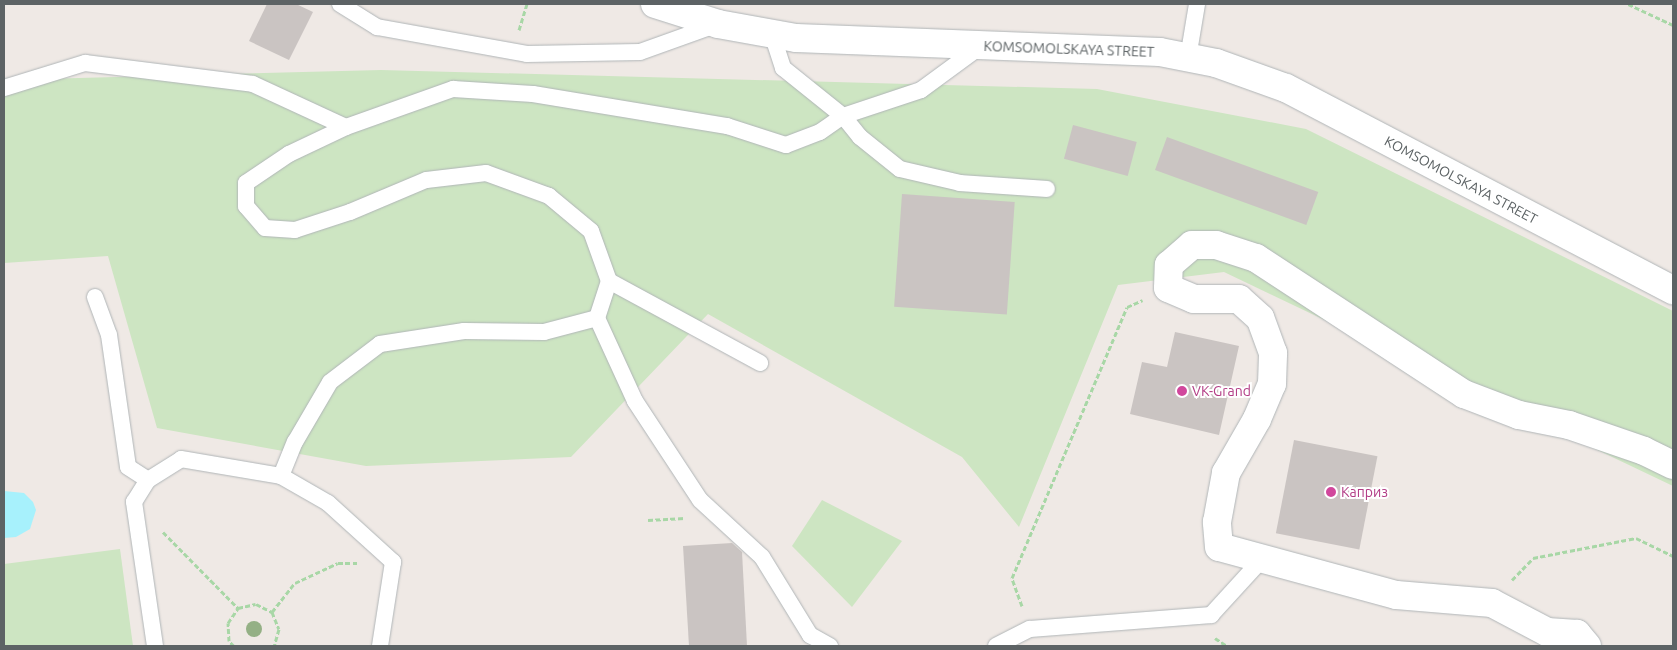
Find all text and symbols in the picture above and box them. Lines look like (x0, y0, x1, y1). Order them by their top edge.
street label: KOMSOMOLSKAYA STREET (983, 38, 1155, 60)
street label: KOMSOMOLSKAYA STREET (1382, 132, 1540, 228)
place label: VK-Grand (1192, 383, 1251, 399)
marker: VK-Grand (1176, 385, 1188, 397)
place label: Каприз (1341, 484, 1388, 500)
marker: Каприз (1325, 486, 1337, 498)

